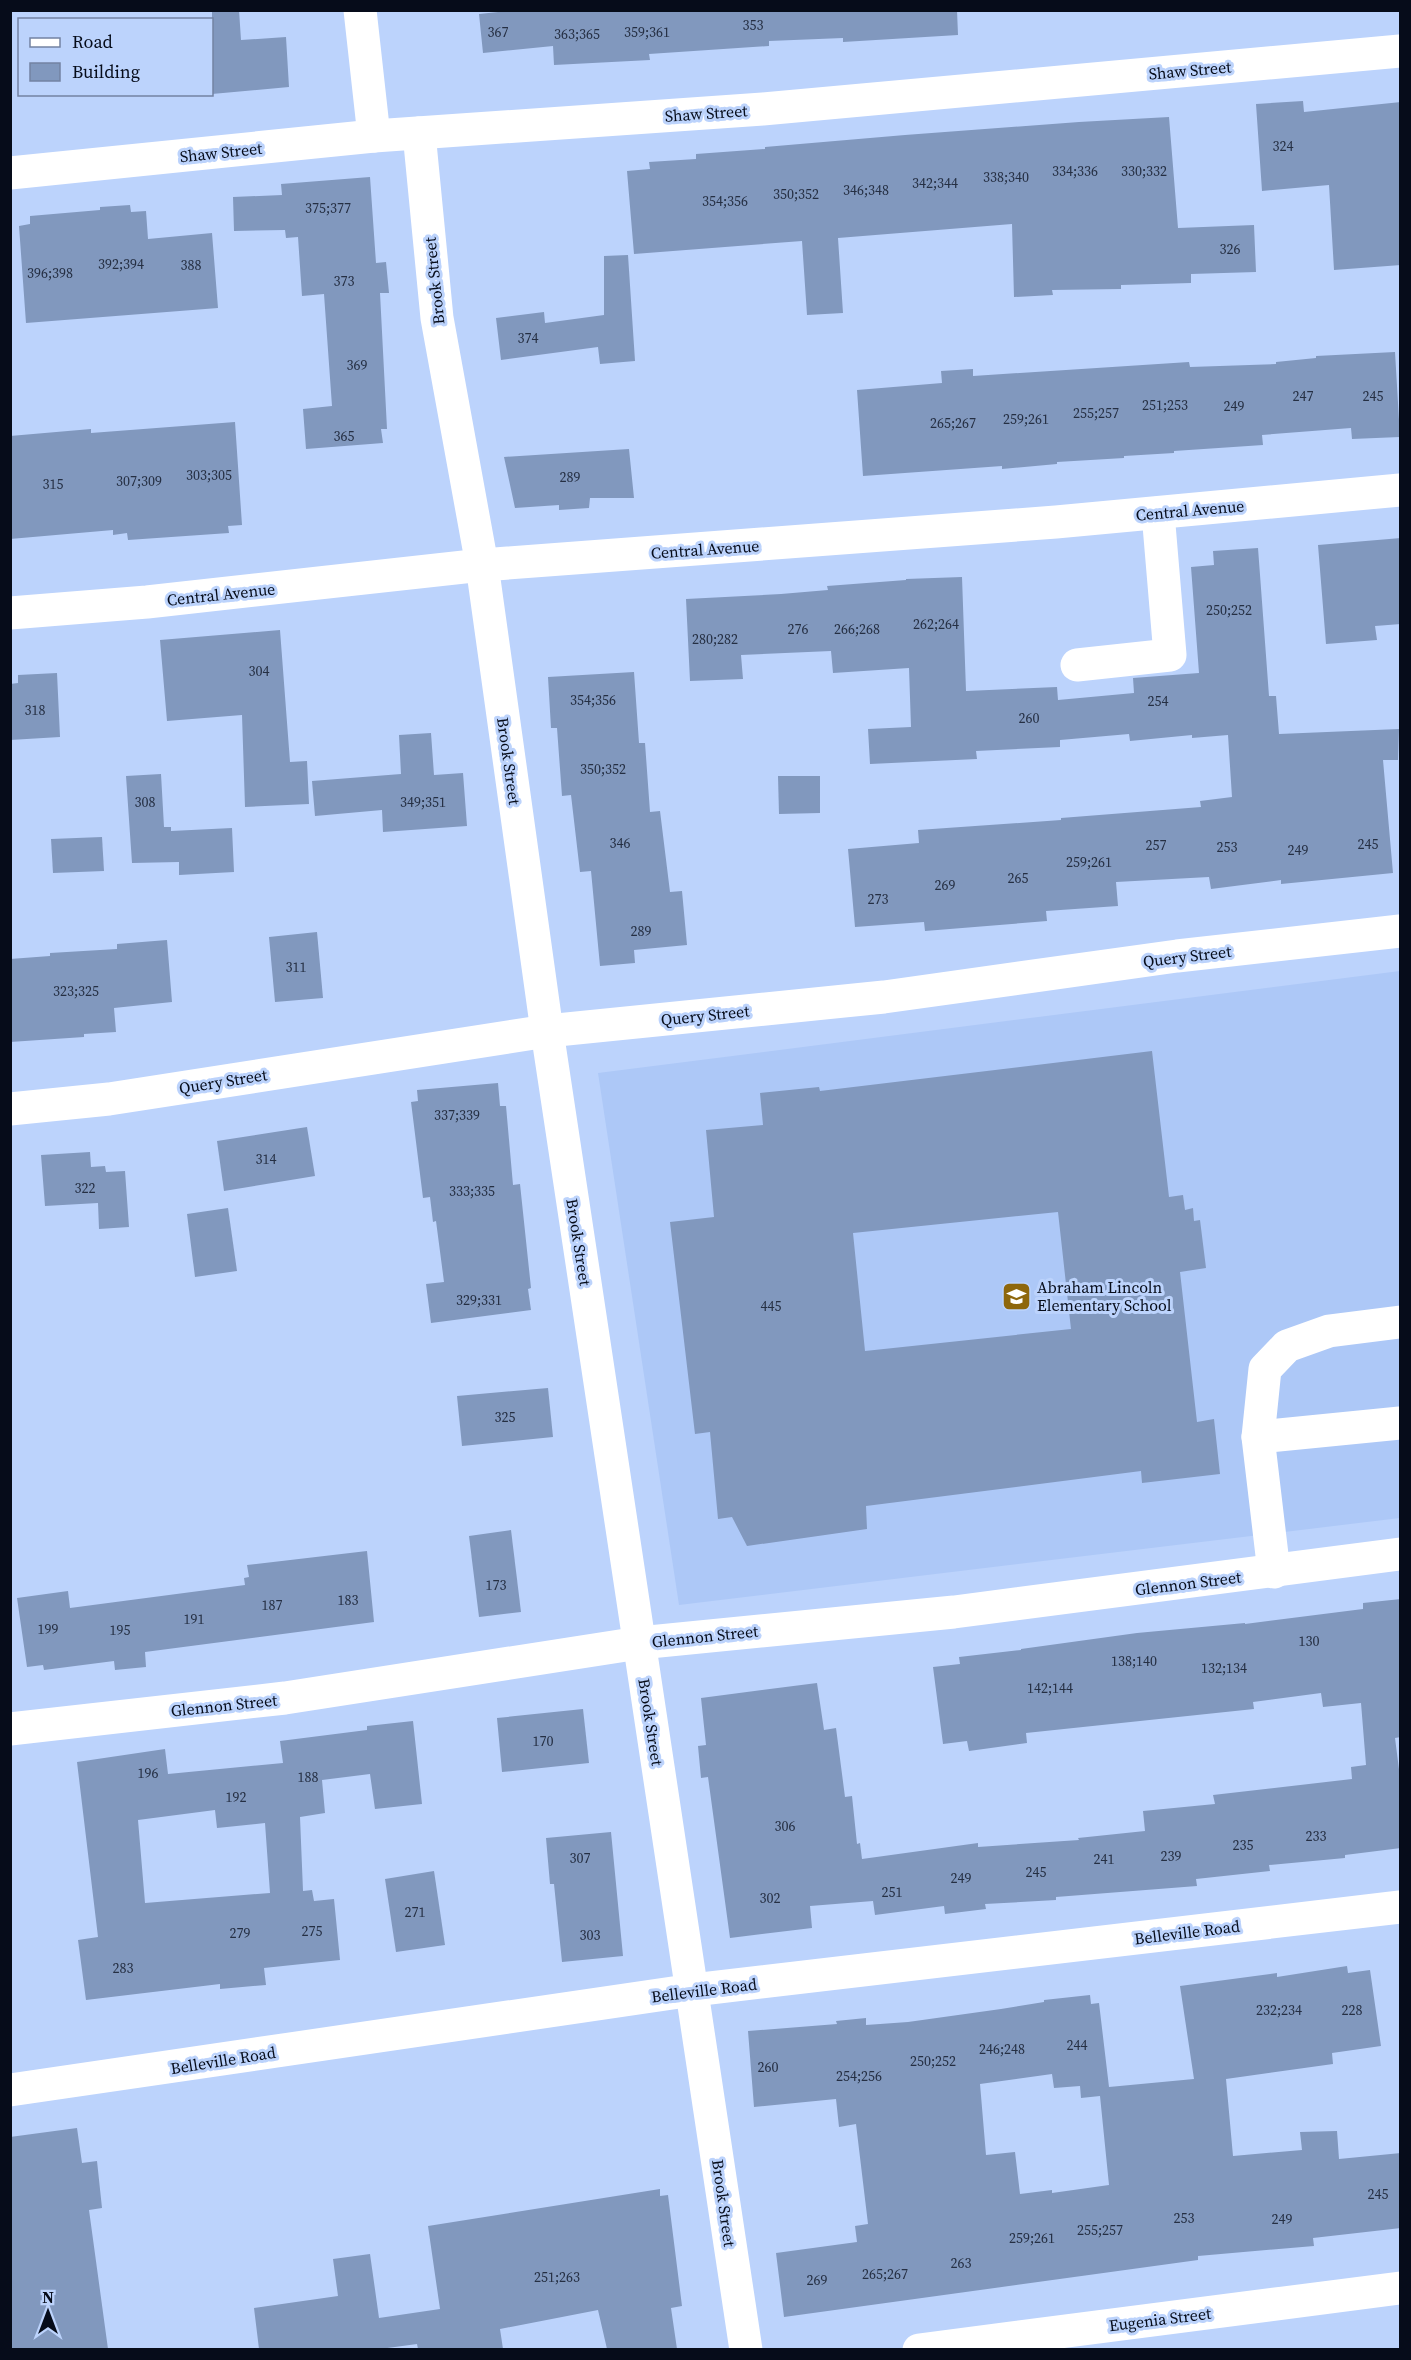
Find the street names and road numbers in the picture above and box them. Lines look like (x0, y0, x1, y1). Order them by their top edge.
street label: Shaw Street (1148, 55, 1233, 85)
street label: Shaw Street (664, 99, 749, 127)
street label: Shaw Street (179, 137, 264, 167)
street label: Brook Street (418, 235, 450, 326)
street label: Central Avenue (1135, 494, 1245, 526)
street label: Central Avenue (650, 534, 760, 564)
street label: Central Avenue (166, 577, 276, 611)
street label: Brook Street (492, 716, 526, 807)
street label: Query Street (1142, 940, 1233, 972)
street label: Query Street (660, 999, 751, 1031)
street label: Query Street (177, 1063, 269, 1099)
street label: Brook Street (561, 1197, 597, 1288)
street label: Glennon Street (1134, 1565, 1243, 1600)
street label: Glennon Street (651, 1619, 760, 1653)
street label: Brook Street (633, 1677, 669, 1768)
street label: Glennon Street (170, 1688, 279, 1722)
street label: Belleville Road (1133, 1915, 1241, 1949)
street label: Belleville Road (650, 1973, 758, 2007)
street label: Belleville Road (169, 2041, 277, 2079)
street label: Brook Street (707, 2158, 741, 2249)
street label: Eugenia Street (1108, 2302, 1213, 2336)

